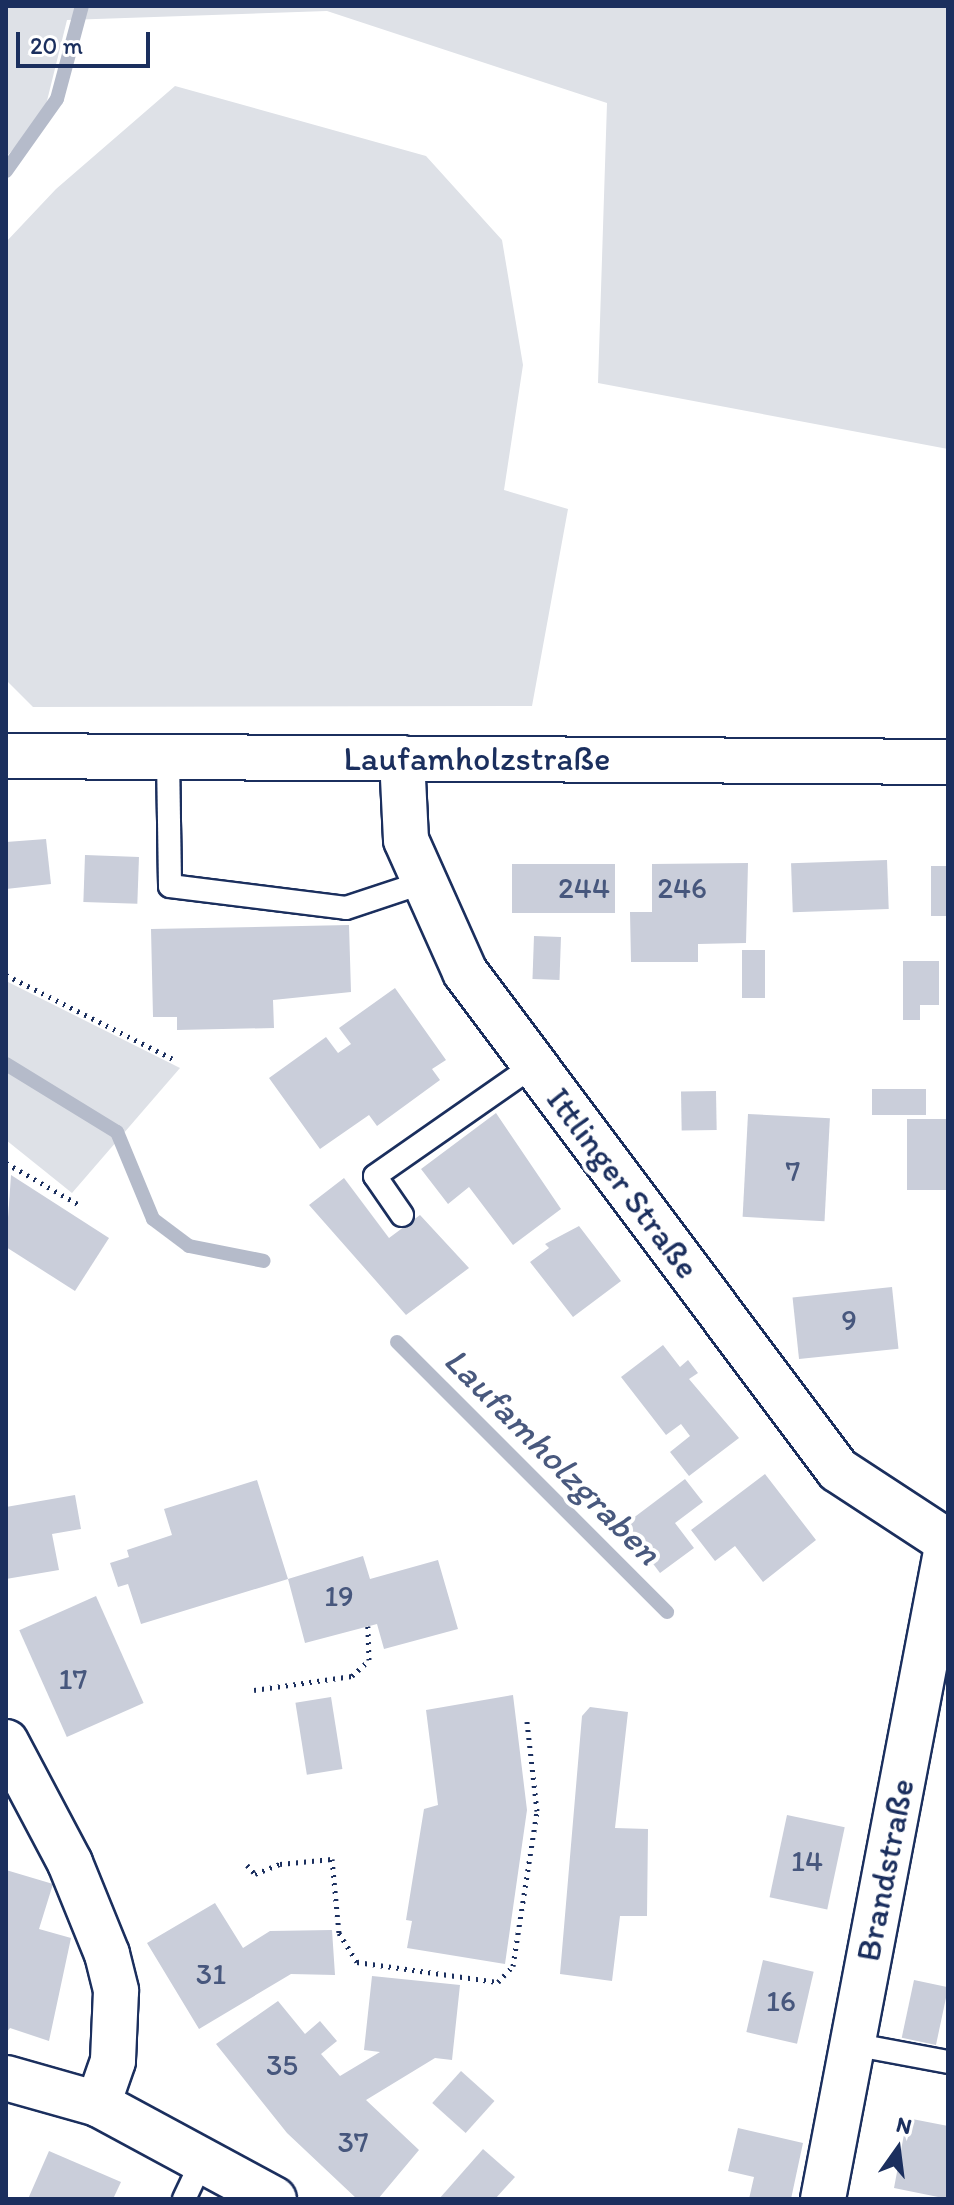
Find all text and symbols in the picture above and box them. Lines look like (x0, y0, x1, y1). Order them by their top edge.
scale bar (20, 16, 154, 66)
text: 20 m (30, 31, 83, 60)
street label: Laufamholzstraße (344, 739, 610, 779)
house number: 244 (558, 870, 610, 906)
house number: 246 (657, 870, 707, 906)
street label: Ittlinger Straße (538, 1080, 708, 1286)
house number: 7 (786, 1153, 800, 1189)
house number: 9 (841, 1302, 857, 1338)
water label: Laufamholzgraben (436, 1339, 670, 1573)
house number: 19 (324, 1578, 354, 1614)
house number: 17 (59, 1661, 87, 1697)
street label: Brandstraße (847, 1775, 923, 1965)
house number: 14 (791, 1843, 823, 1879)
house number: 31 (196, 1956, 226, 1992)
house number: 16 (766, 1983, 796, 2019)
house number: 35 (266, 2047, 298, 2083)
north arrow (858, 2109, 938, 2189)
text: N (893, 2110, 914, 2140)
house number: 37 (337, 2124, 369, 2160)

